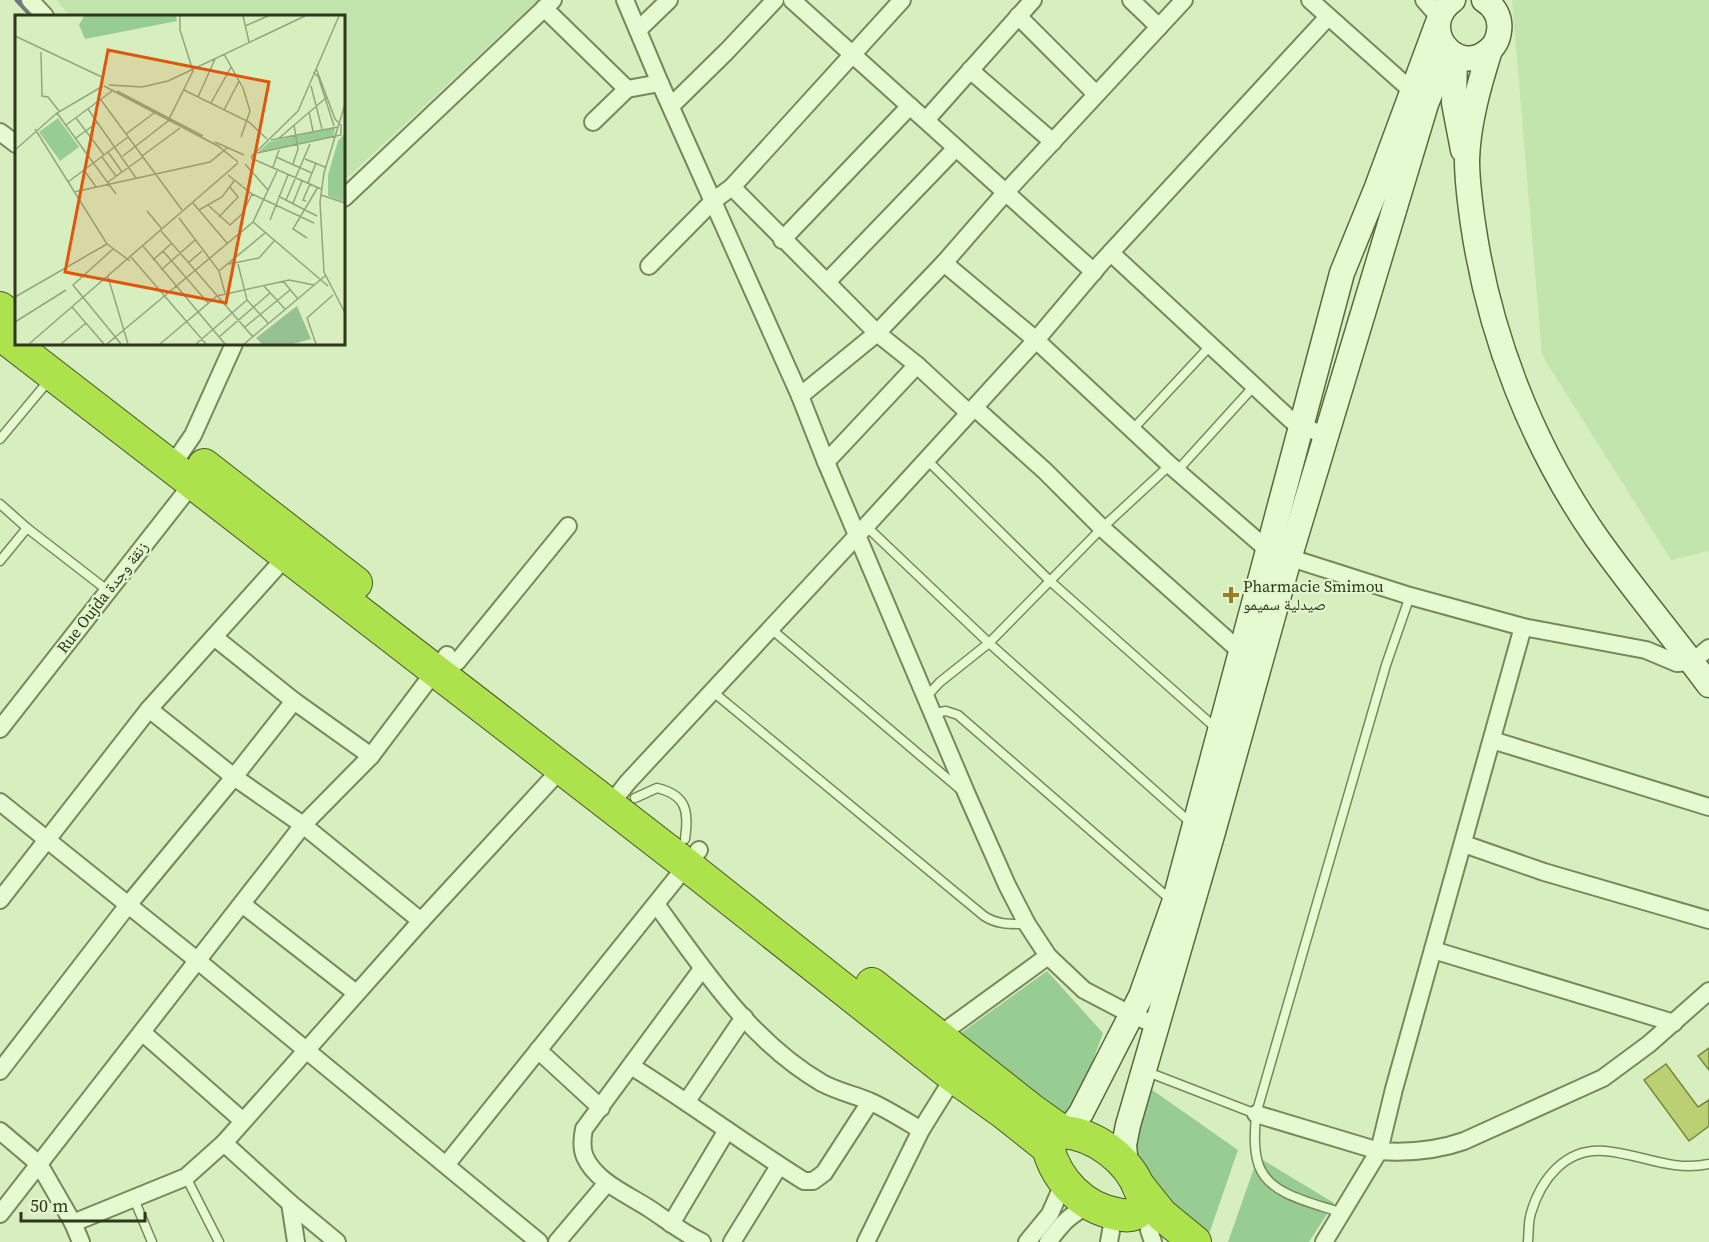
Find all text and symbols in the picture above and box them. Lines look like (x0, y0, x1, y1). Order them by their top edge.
inset map (15, 15, 345, 345)
street label: Rue Oujda زنقة وجدة (51, 536, 153, 658)
place label: Pharmacie Smimou صيدلية سميمو (1243, 575, 1384, 615)
marker: Pharmacie Smimou صيدلية سميمو (1224, 588, 1238, 602)
scale bar (21, 1185, 146, 1223)
text: 50 m (30, 1193, 68, 1218)

